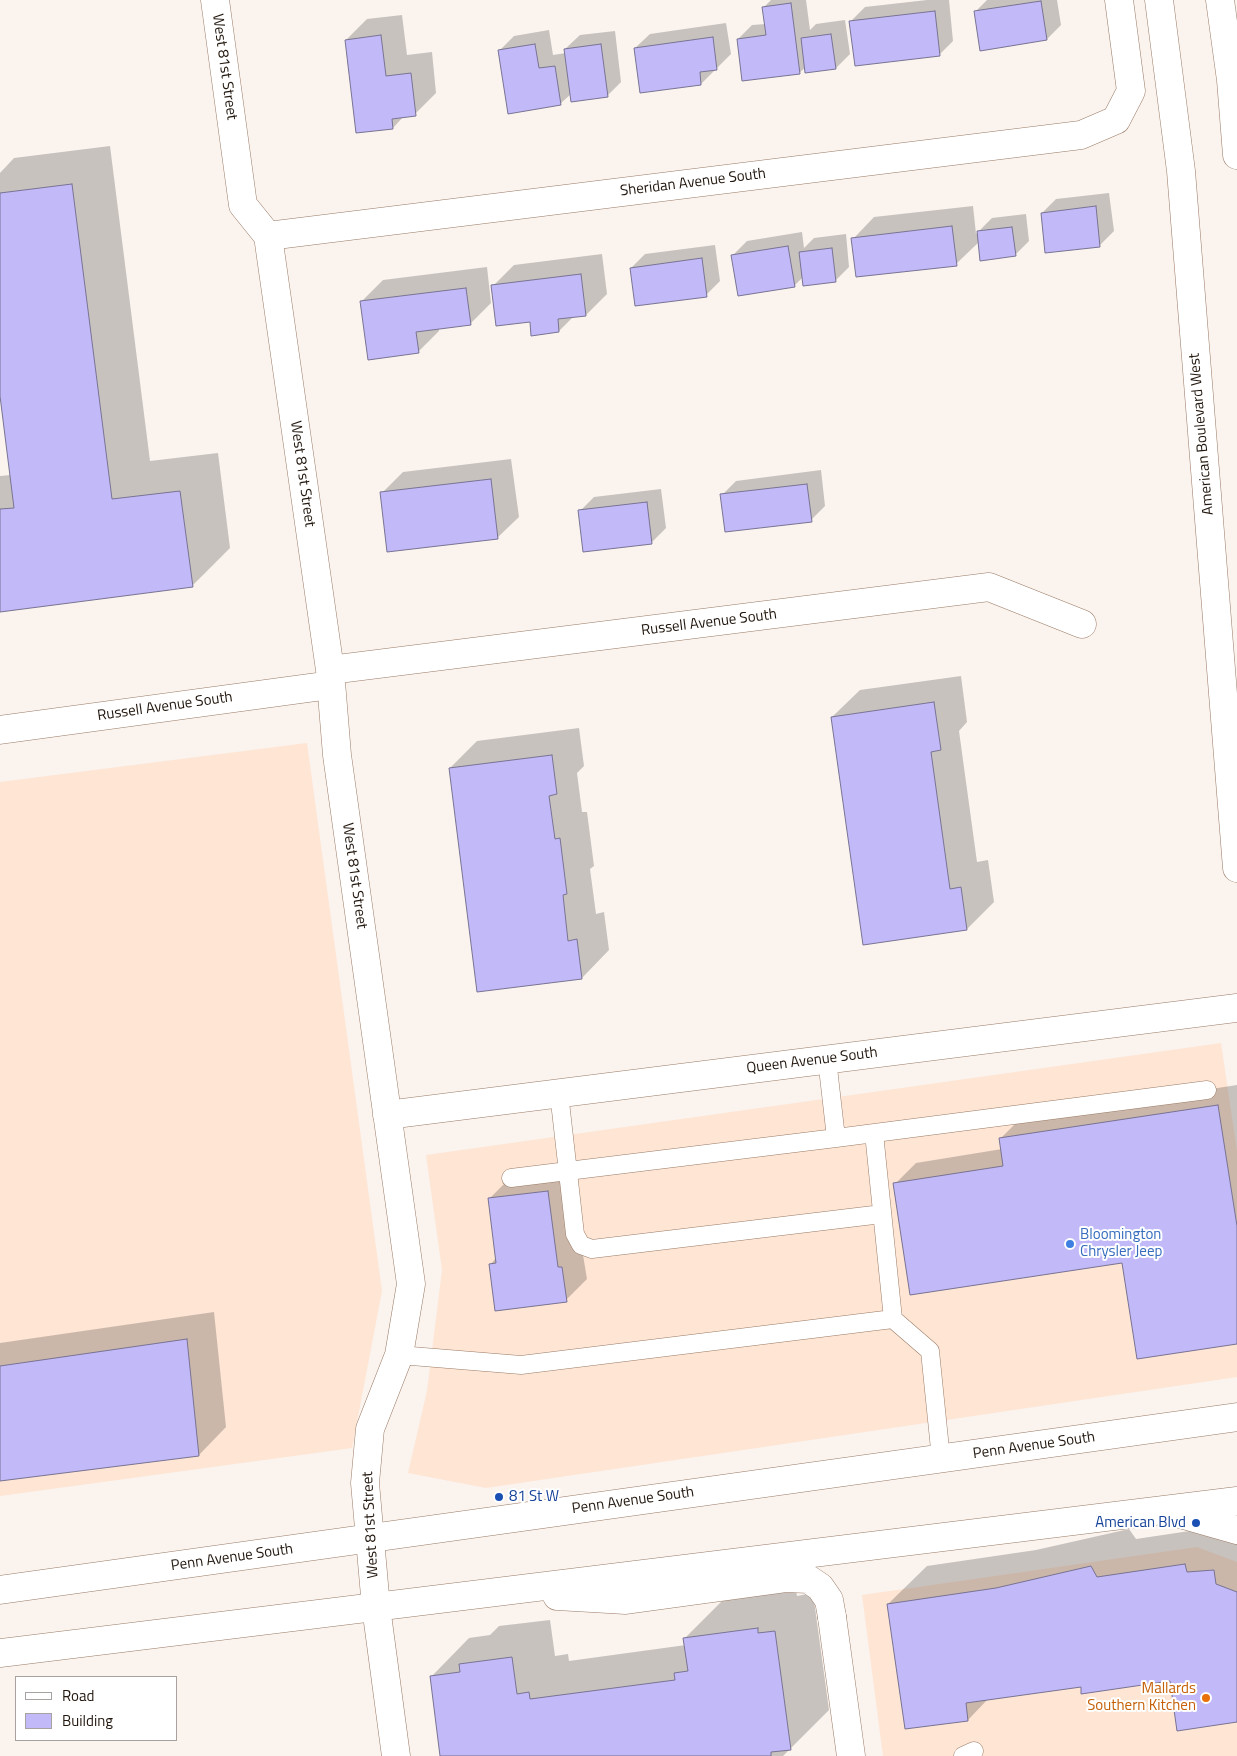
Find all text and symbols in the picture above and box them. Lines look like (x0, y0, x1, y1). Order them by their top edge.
street label: West 81st Street (208, 13, 240, 121)
street label: Sheridan Avenue South (619, 165, 767, 201)
street label: American Boulevard West (1186, 352, 1218, 516)
street label: West 81st Street (286, 420, 318, 528)
street label: Russell Avenue South (640, 606, 778, 640)
street label: Russell Avenue South (96, 689, 234, 725)
street label: West 81st Street (338, 822, 370, 930)
street label: Queen Avenue South (745, 1044, 879, 1078)
place label: Bloomington Chrysler Jeep (1080, 1226, 1162, 1261)
marker: Bloomington Chrysler Jeep (1064, 1238, 1076, 1250)
street label: Penn Avenue South (972, 1429, 1096, 1463)
street label: West 81st Street (359, 1471, 383, 1579)
street label: Penn Avenue South (571, 1484, 695, 1518)
place label: 81 St W (509, 1488, 559, 1506)
marker: 81 St W (493, 1491, 505, 1503)
place label: American Blvd (1095, 1514, 1186, 1532)
marker: American Blvd (1190, 1517, 1202, 1529)
street label: Penn Avenue South (170, 1541, 294, 1575)
legend (15, 1676, 178, 1741)
place label: Mallards Southern Kitchen (1087, 1680, 1196, 1715)
text: Road (62, 1684, 94, 1707)
marker: Mallards Southern Kitchen (1200, 1692, 1212, 1704)
text: Building (62, 1709, 113, 1732)

